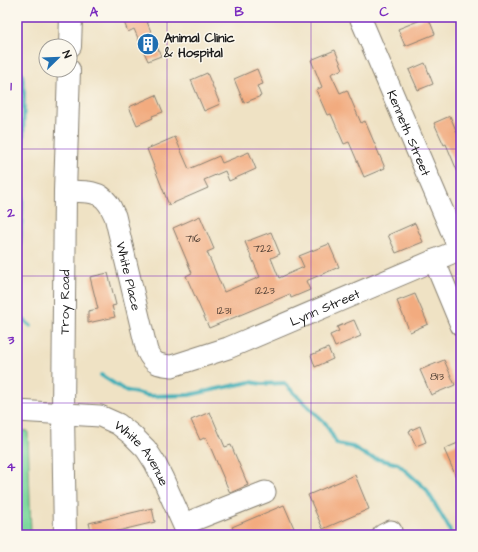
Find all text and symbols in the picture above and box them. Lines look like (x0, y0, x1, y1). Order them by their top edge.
text: A (90, 3, 99, 21)
text: B (234, 3, 244, 21)
text: C (379, 3, 389, 21)
place label: Animal Clinic & Hospital (163, 29, 235, 63)
building icon: Animal Clinic & Hospital (135, 31, 161, 57)
north arrow (38, 38, 78, 78)
text: N (58, 48, 75, 60)
text: 1 (10, 77, 12, 95)
street label: Kenneth Street (382, 87, 435, 180)
text: 2 (6, 204, 15, 222)
house number: 716 (185, 231, 201, 246)
street label: White Place (111, 240, 145, 313)
house number: 722 (253, 241, 273, 256)
street label: Troy Road (56, 269, 75, 335)
house number: 1223 (255, 283, 275, 298)
street label: Lynn Street (287, 285, 363, 331)
house number: 1231 (217, 303, 232, 318)
text: 3 (7, 331, 15, 349)
house number: 813 (430, 369, 444, 384)
street label: White Avenue (110, 416, 173, 489)
text: 4 (7, 458, 16, 476)

